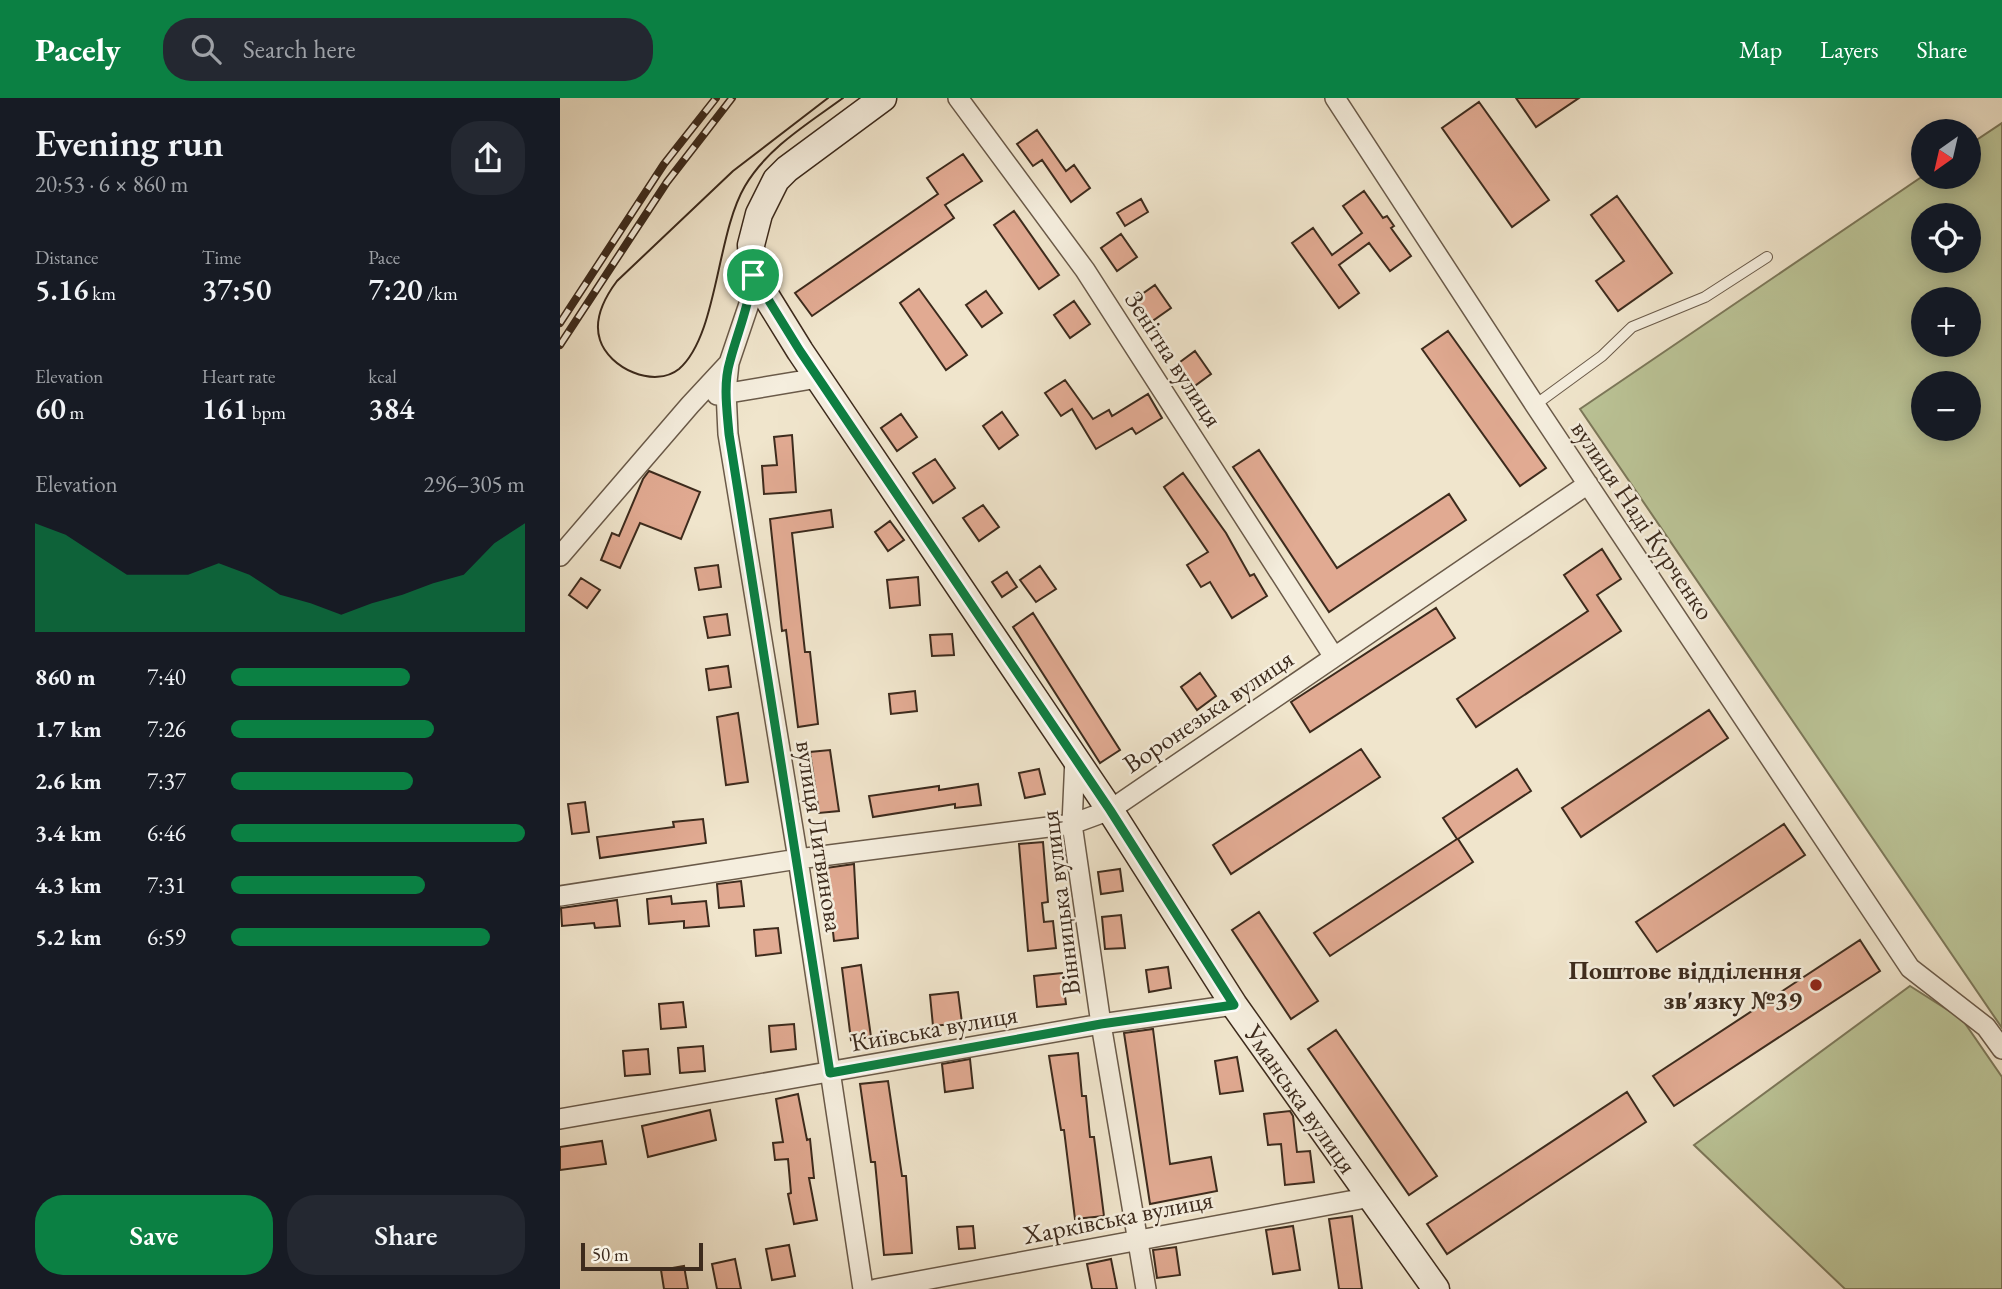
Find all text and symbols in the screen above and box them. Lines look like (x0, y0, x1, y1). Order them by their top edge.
search box (163, 18, 653, 81)
text: Pacely (35, 28, 121, 71)
icon: search (187, 30, 225, 68)
text: Search here (243, 32, 356, 66)
text: Map (1739, 34, 1782, 65)
text: Layers (1820, 34, 1879, 65)
text: Share (1917, 34, 1967, 65)
text: Evening run (35, 118, 224, 167)
north arrow (1911, 119, 1981, 189)
map controls (1911, 119, 1981, 441)
button: share (451, 121, 525, 195)
text: 20:53 · 6 × 860 m (35, 169, 188, 199)
button: locate (1911, 203, 1981, 273)
text: Distance (35, 245, 98, 270)
text: Time (202, 245, 241, 270)
text: Pace (368, 245, 400, 270)
pin (723, 245, 783, 305)
icon: arrive (734, 256, 772, 294)
text: 5.16 (35, 270, 88, 309)
text: 37:50 (202, 270, 271, 309)
text: 7:20 (368, 270, 423, 309)
text: km (88, 281, 116, 306)
text: /km (423, 281, 458, 306)
street label: Зенітна вулиця (1117, 284, 1231, 434)
button: + (1911, 287, 1981, 357)
text: Elevation (35, 364, 103, 389)
text: Heart rate (202, 364, 275, 389)
text: kcal (368, 364, 397, 389)
button: − (1911, 371, 1981, 441)
text: 60 (35, 389, 66, 428)
text: 161 (202, 389, 248, 428)
text: 384 (368, 389, 415, 428)
text: m (66, 400, 84, 425)
text: bpm (248, 400, 286, 425)
street label: вулиця Наді Курченко (1564, 414, 1722, 626)
text: Elevation (35, 469, 118, 499)
text: 296–305 m (424, 469, 525, 499)
street label: Воронезька вулиця (1116, 641, 1300, 781)
text: 860 m (35, 662, 96, 692)
text: 7:40 (147, 662, 186, 692)
text: 1.7 km (35, 714, 102, 744)
text: 7:26 (147, 714, 186, 744)
street label: вулиця Литвинова (788, 738, 852, 935)
text: 2.6 km (35, 766, 102, 796)
text: 7:37 (147, 766, 186, 796)
street label: Вінницька вулиця (1032, 809, 1088, 997)
text: 3.4 km (35, 818, 102, 848)
text: 6:46 (147, 818, 186, 848)
text: 4.3 km (35, 870, 102, 900)
text: 7:31 (147, 870, 186, 900)
text: 5.2 km (35, 922, 102, 952)
text: 6:59 (147, 922, 186, 952)
place label: Поштове відділення зв'язку №39 (1568, 953, 1802, 1017)
marker: Поштове відділення зв'язку №39 (1808, 977, 1824, 993)
street label: Київська вулиця (848, 997, 1020, 1059)
street label: Уманська вулиця (1236, 1017, 1365, 1180)
street label: Харківська вулиця (1019, 1182, 1216, 1252)
button: Save (35, 1195, 273, 1275)
button: Share (287, 1195, 525, 1275)
scale bar (581, 1240, 704, 1272)
text: 50 m (592, 1242, 629, 1267)

